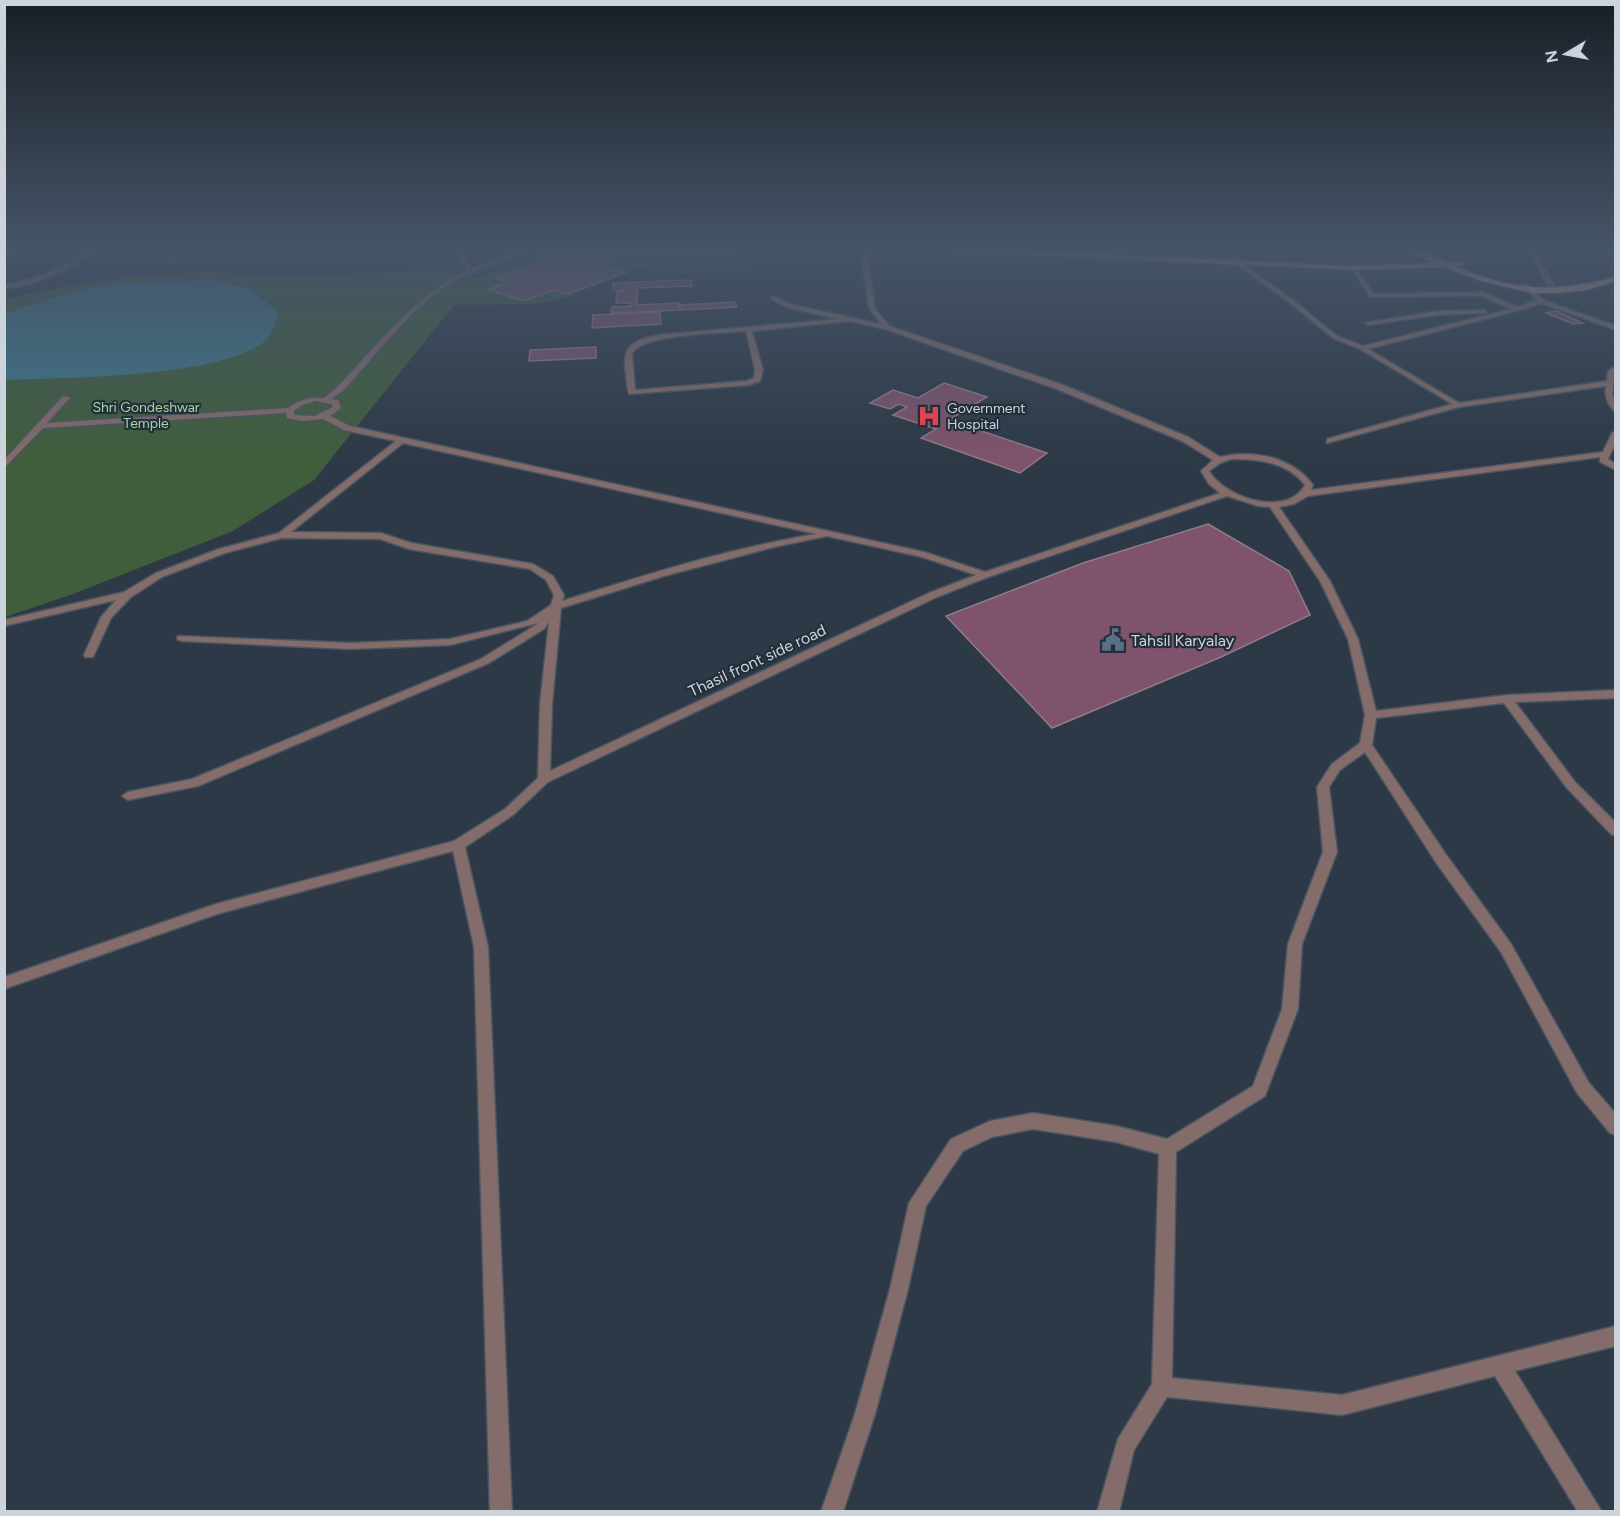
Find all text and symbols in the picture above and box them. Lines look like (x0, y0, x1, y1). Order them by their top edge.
north arrow (1536, 24, 1596, 84)
text: N (1541, 49, 1562, 64)
park label: Shri Gondeshwar Temple (92, 399, 200, 432)
place label: Government Hospital (947, 400, 1026, 433)
hospital icon: Government Hospital (916, 403, 942, 429)
street label: Thasil front side road (685, 620, 829, 701)
public building icon: Tahsil Karyalay (1100, 627, 1126, 653)
place label: Tahsil Karyalay (1131, 631, 1235, 650)

